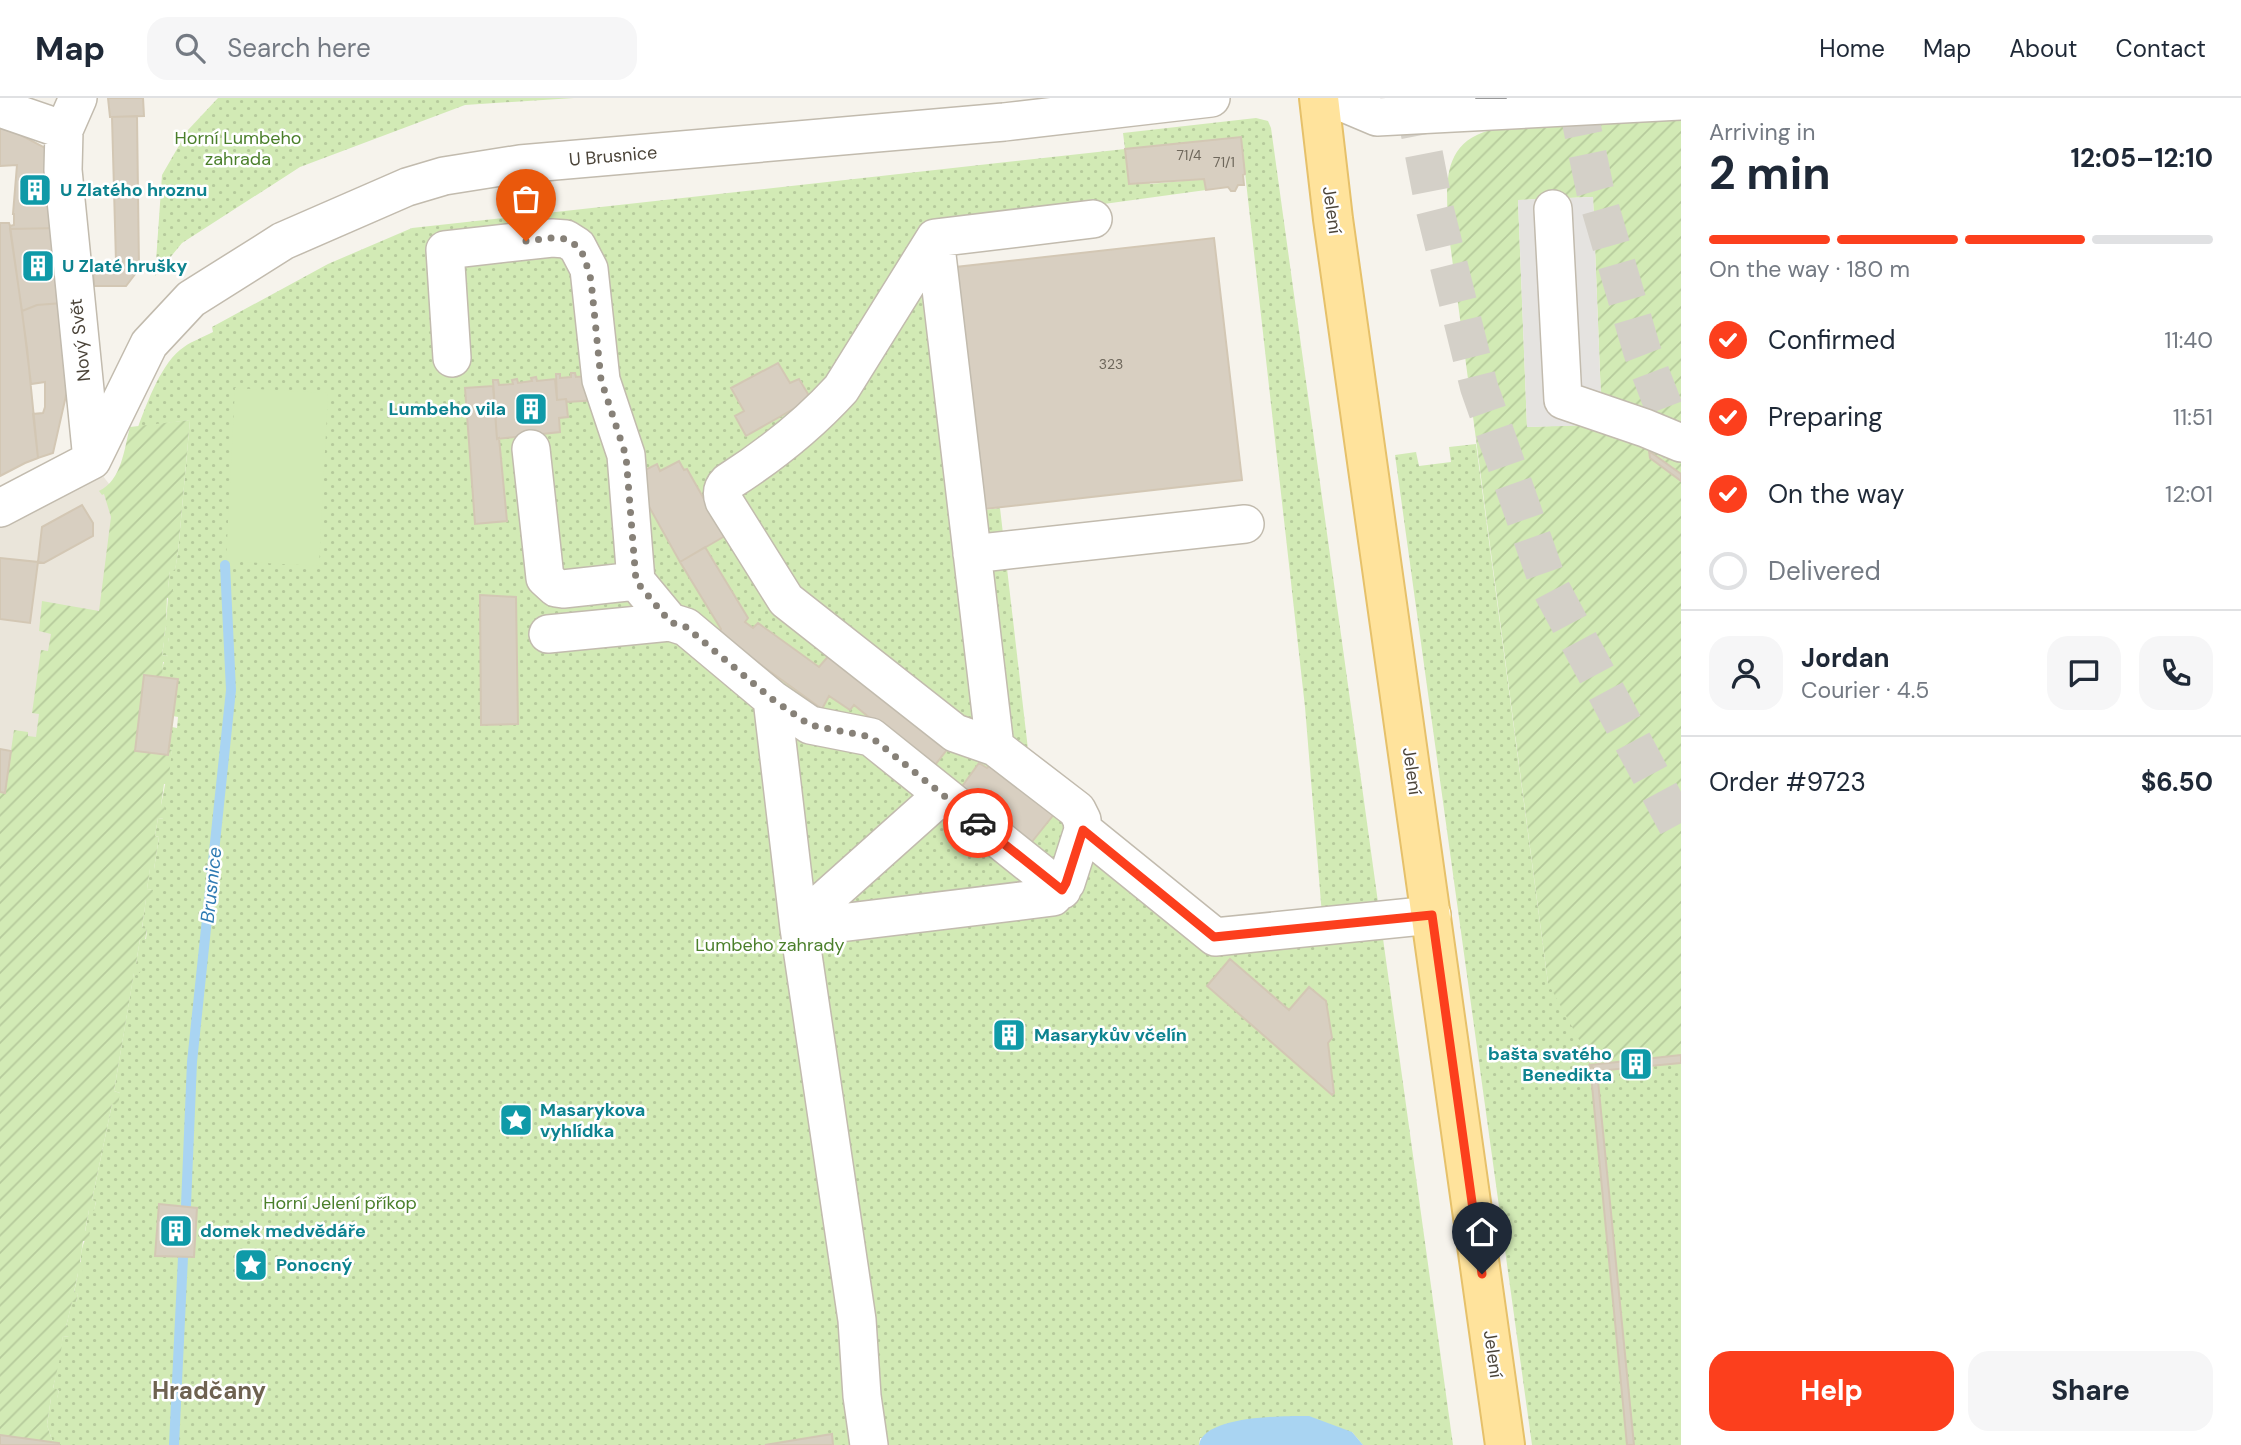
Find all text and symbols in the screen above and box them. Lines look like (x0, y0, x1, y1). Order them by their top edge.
search box (147, 17, 637, 80)
text: Map (35, 27, 105, 70)
icon: search (171, 29, 209, 67)
text: Search here (227, 31, 371, 65)
text: Home (1819, 33, 1885, 64)
text: Map (1923, 33, 1971, 64)
text: About (2009, 33, 2078, 64)
text: Contact (2116, 33, 2206, 64)
text: Arriving in (1709, 117, 1815, 147)
park label: Horní Lumbeho zahrada (174, 126, 302, 171)
street label: U Brusnice (568, 140, 658, 172)
text: 12:05–12:10 (2071, 141, 2213, 175)
text: 2 min (1709, 143, 1831, 203)
house number: 71/4 (1177, 146, 1202, 164)
house number: 71/1 (1213, 153, 1235, 171)
pin (496, 169, 556, 241)
building icon: U Zlatého hroznu (16, 171, 54, 209)
place label: U Zlatého hroznu (60, 178, 207, 202)
icon: bag (507, 180, 545, 218)
street label: Jelení (1317, 185, 1347, 235)
building icon: U Zlaté hrušky (19, 247, 57, 285)
place label: U Zlaté hrušky (62, 254, 187, 278)
text: On the way · 180 m (1709, 254, 1910, 284)
street label: Nový Svět (64, 297, 96, 383)
icon: check (1709, 321, 1747, 359)
text: Confirmed (1768, 323, 1895, 357)
text: 11:40 (2164, 325, 2213, 355)
house number: 323 (1099, 355, 1123, 373)
building icon: Lumbeho vila (512, 390, 550, 428)
place label: Lumbeho vila (389, 397, 506, 421)
icon: check (1709, 398, 1747, 436)
text: Preparing (1768, 400, 1883, 434)
text: 11:51 (2173, 402, 2213, 432)
icon: check (1709, 475, 1747, 513)
text: On the way (1768, 477, 1904, 511)
text: 12:01 (2165, 479, 2213, 509)
text: Delivered (1768, 554, 1881, 588)
button: person (1709, 636, 1783, 710)
button: chat (2047, 636, 2121, 710)
button: phone (2139, 636, 2213, 710)
text: Jordan (1801, 641, 1890, 675)
text: Courier · 4.5 (1801, 675, 1929, 705)
street label: Jelení (1397, 746, 1427, 796)
text: Order #9723 (1709, 765, 1866, 799)
text: $6.50 (2141, 765, 2213, 799)
courier (943, 788, 1013, 858)
icon: car (959, 804, 997, 842)
water label: Brusnice (195, 846, 227, 924)
park label: Lumbeho zahrady (695, 933, 845, 957)
building icon: Masarykův včelín (990, 1016, 1028, 1054)
place label: Masarykův včelín (1034, 1023, 1187, 1047)
place label: bašta svatého Benedikta (1488, 1042, 1612, 1087)
building icon: bašta svatého Benedikta (1617, 1045, 1655, 1083)
place label: Masarykova vyhlídka (540, 1098, 645, 1143)
place icon: Masarykova vyhlídka (497, 1101, 535, 1139)
park label: Horní Jelení příkop (263, 1191, 417, 1215)
pin (1452, 1202, 1512, 1274)
building icon: domek medvědáře (157, 1212, 195, 1250)
icon: home (1463, 1213, 1501, 1251)
place label: domek medvědáře (200, 1219, 366, 1243)
place icon: Ponocný (232, 1246, 270, 1284)
place label: Ponocný (276, 1253, 352, 1277)
street label: Jelení (1478, 1329, 1508, 1379)
button: Help (1709, 1351, 1954, 1431)
button: Share (1968, 1351, 2213, 1431)
district label: Hradčany (152, 1375, 267, 1406)

